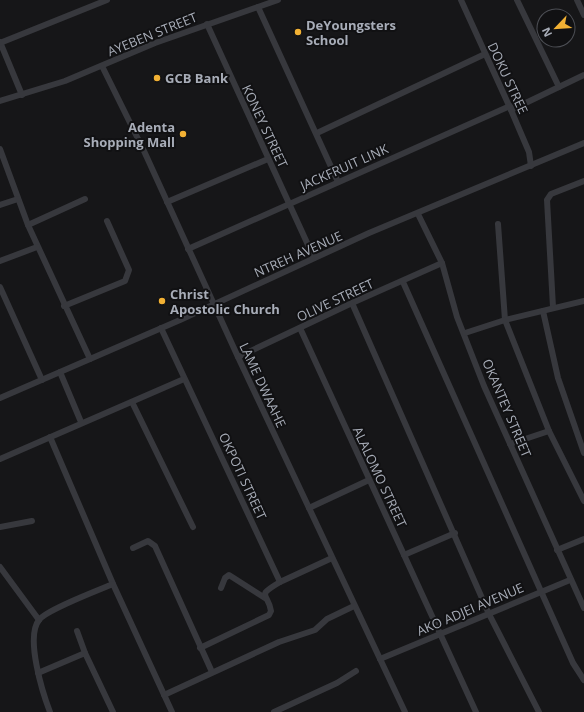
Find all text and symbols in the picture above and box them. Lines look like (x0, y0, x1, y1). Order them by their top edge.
street label: AYEBEN STREET (104, 7, 200, 60)
north arrow (536, 8, 576, 48)
place label: DeYoungsters School (306, 16, 396, 49)
text: N (538, 25, 555, 40)
marker: DeYoungsters School (293, 27, 303, 37)
street label: DOKU STREE (484, 39, 532, 117)
place label: GCB Bank (165, 69, 229, 87)
marker: GCB Bank (152, 73, 162, 83)
street label: KONEY STREET (238, 82, 292, 171)
place label: Adenta Shopping Mall (84, 118, 175, 151)
marker: Adenta Shopping Mall (178, 129, 188, 139)
street label: JACKFRUIT LINK (295, 140, 391, 195)
street label: NTREH AVENUE (251, 226, 345, 282)
street label: OLIVE STREET (294, 274, 377, 326)
place label: Christ Apostolic Church (170, 285, 280, 318)
marker: Christ Apostolic Church (157, 296, 167, 306)
street label: LAME DWAAHE (235, 340, 291, 430)
street label: OKANTEY STREET (478, 356, 536, 461)
street label: ALALOMO STREET (349, 424, 412, 531)
street label: OKPOTI STREET (215, 430, 271, 523)
street label: AKO ADJEI AVENUE (414, 578, 526, 640)

